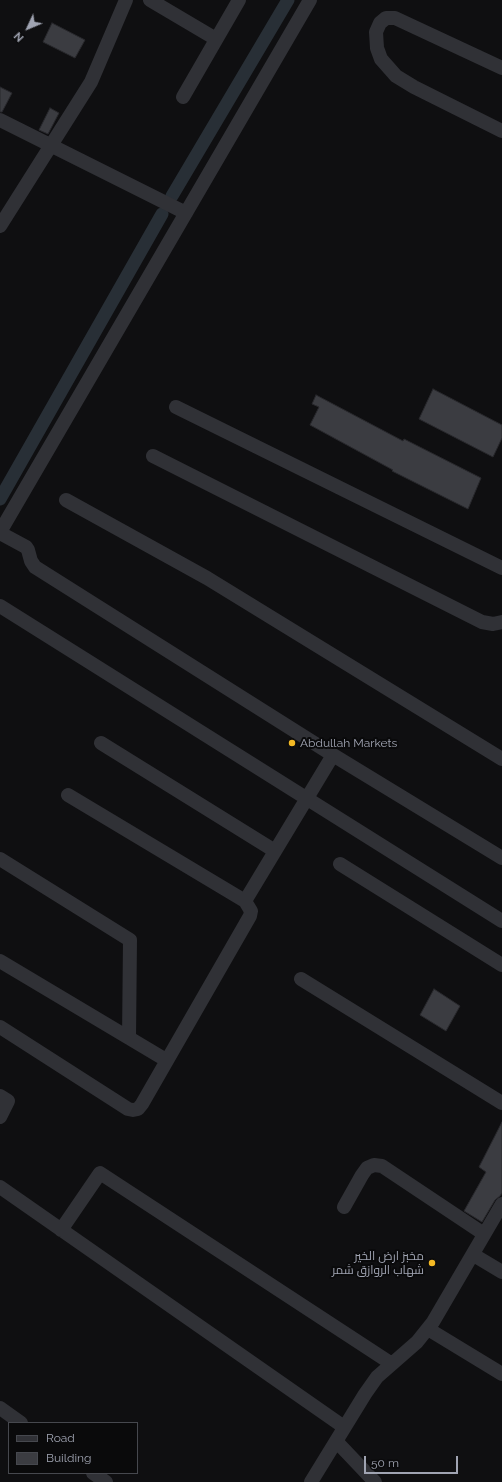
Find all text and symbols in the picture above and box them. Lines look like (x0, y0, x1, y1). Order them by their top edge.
north arrow (8, 8, 48, 48)
text: N (11, 29, 27, 44)
place label: Abdullah Markets (300, 736, 397, 750)
marker: Abdullah Markets (287, 738, 297, 748)
place label: مخبز ارض الخير شهاب الروازق شمر (332, 1249, 424, 1277)
marker: مخبز ارض الخير شهاب الروازق شمر (427, 1258, 437, 1268)
legend (8, 1422, 138, 1474)
text: Road (46, 1431, 75, 1445)
scale bar (366, 1448, 460, 1474)
text: Building (46, 1451, 92, 1465)
text: 50 m (371, 1456, 399, 1470)

